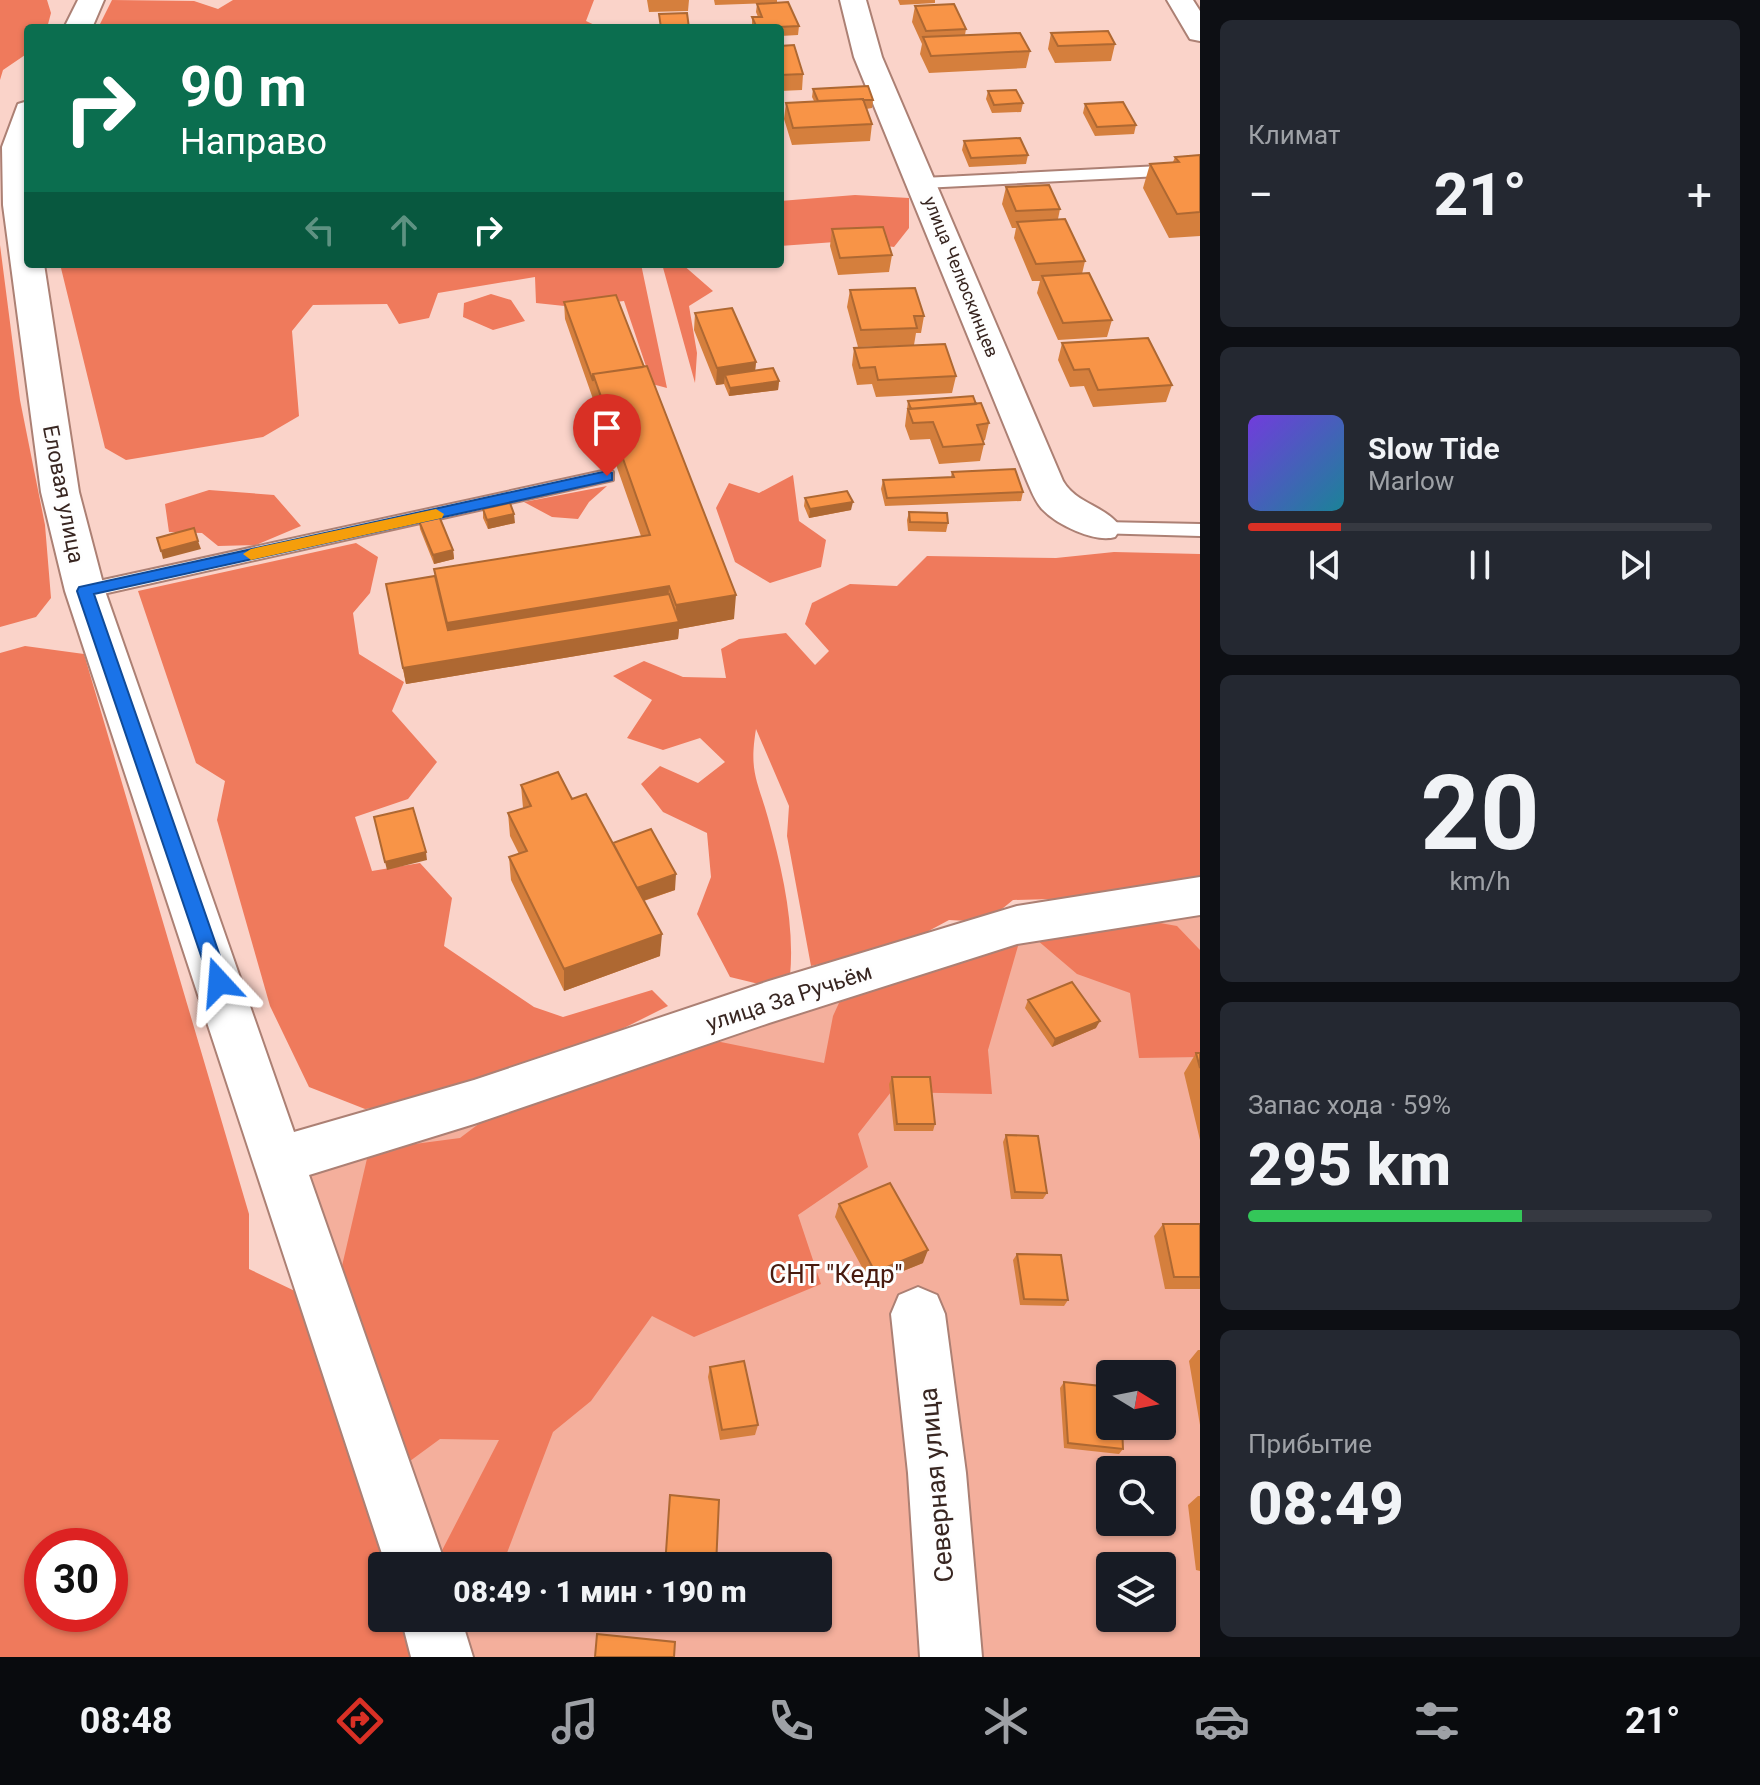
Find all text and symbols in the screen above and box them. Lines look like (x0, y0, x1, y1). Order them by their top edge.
text: 90 m (180, 54, 307, 120)
icon: right (48, 56, 152, 160)
text: Климат (1248, 120, 1340, 150)
text: Направо (180, 121, 327, 163)
text: 21° (1434, 159, 1527, 230)
text: − (1248, 169, 1273, 221)
text: + (1687, 169, 1712, 221)
street label: улица Челюскинцев (920, 193, 1003, 360)
icon: left (298, 208, 342, 252)
icon: ahead (382, 208, 426, 252)
icon: right (466, 208, 510, 252)
pin (573, 394, 641, 476)
icon: arrive (585, 406, 629, 450)
street label: Еловая улица (38, 423, 89, 565)
text: Slow Tide (1368, 431, 1500, 466)
text: Marlow (1368, 466, 1454, 496)
icon: previous (1303, 543, 1347, 587)
icon: pause (1458, 543, 1502, 587)
icon: next (1613, 543, 1657, 587)
text: 20 (1420, 753, 1540, 874)
text: km/h (1449, 866, 1511, 896)
position arrow (177, 940, 261, 1024)
street label: улица За Ручьём (703, 959, 875, 1036)
text: Запас хода · 59% (1248, 1090, 1451, 1120)
text: 295 km (1248, 1129, 1451, 1200)
park label: СНТ "Кедр" (769, 1259, 903, 1289)
north arrow (1096, 1360, 1176, 1440)
map controls (1096, 1360, 1176, 1632)
street label: Северная улица (913, 1386, 959, 1584)
text: Прибытие (1248, 1429, 1372, 1459)
button: search (1096, 1456, 1176, 1536)
text: 08:49 (1248, 1468, 1404, 1539)
speed limit sign: 30 (24, 1528, 128, 1632)
button: layers (1096, 1552, 1176, 1632)
text: 08:49 · 1 мин · 190 m (453, 1574, 747, 1609)
icon: directions (332, 1693, 388, 1749)
icon: music (547, 1693, 603, 1749)
icon: phone (763, 1693, 819, 1749)
icon: climate (978, 1693, 1034, 1749)
icon: car (1194, 1693, 1250, 1749)
icon: filters (1409, 1693, 1465, 1749)
text: 08:48 (80, 1700, 173, 1742)
text: 21° (1625, 1700, 1680, 1742)

